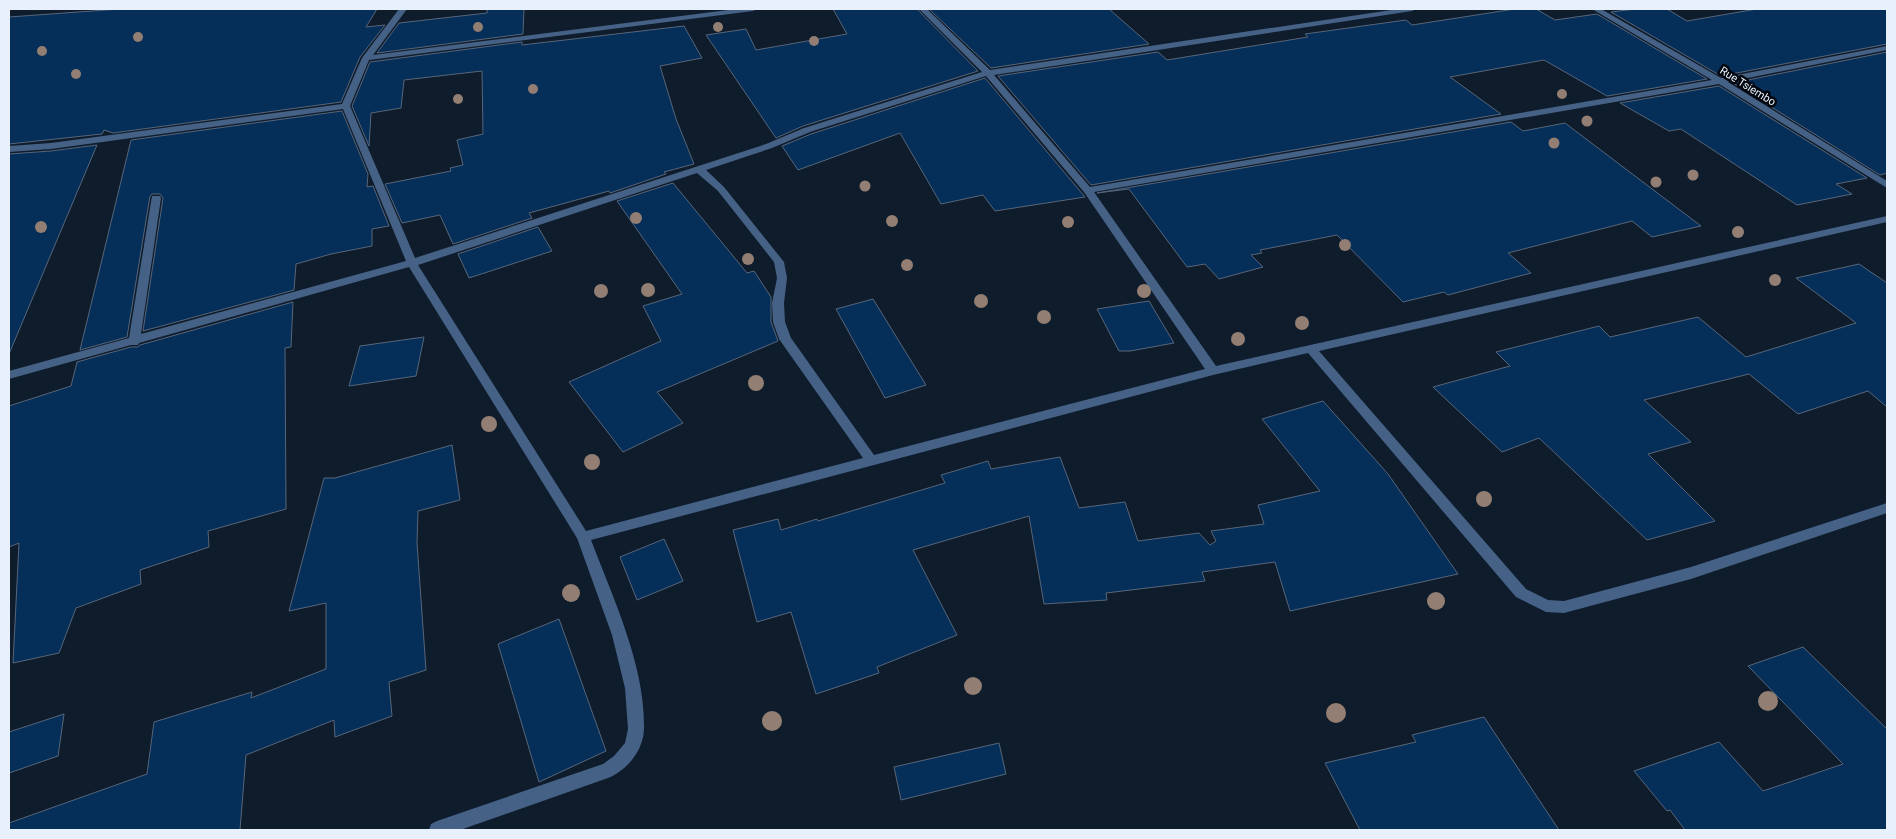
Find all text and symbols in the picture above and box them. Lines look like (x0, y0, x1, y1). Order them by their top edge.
street label: Rue Tsiembo (1717, 64, 1778, 109)

